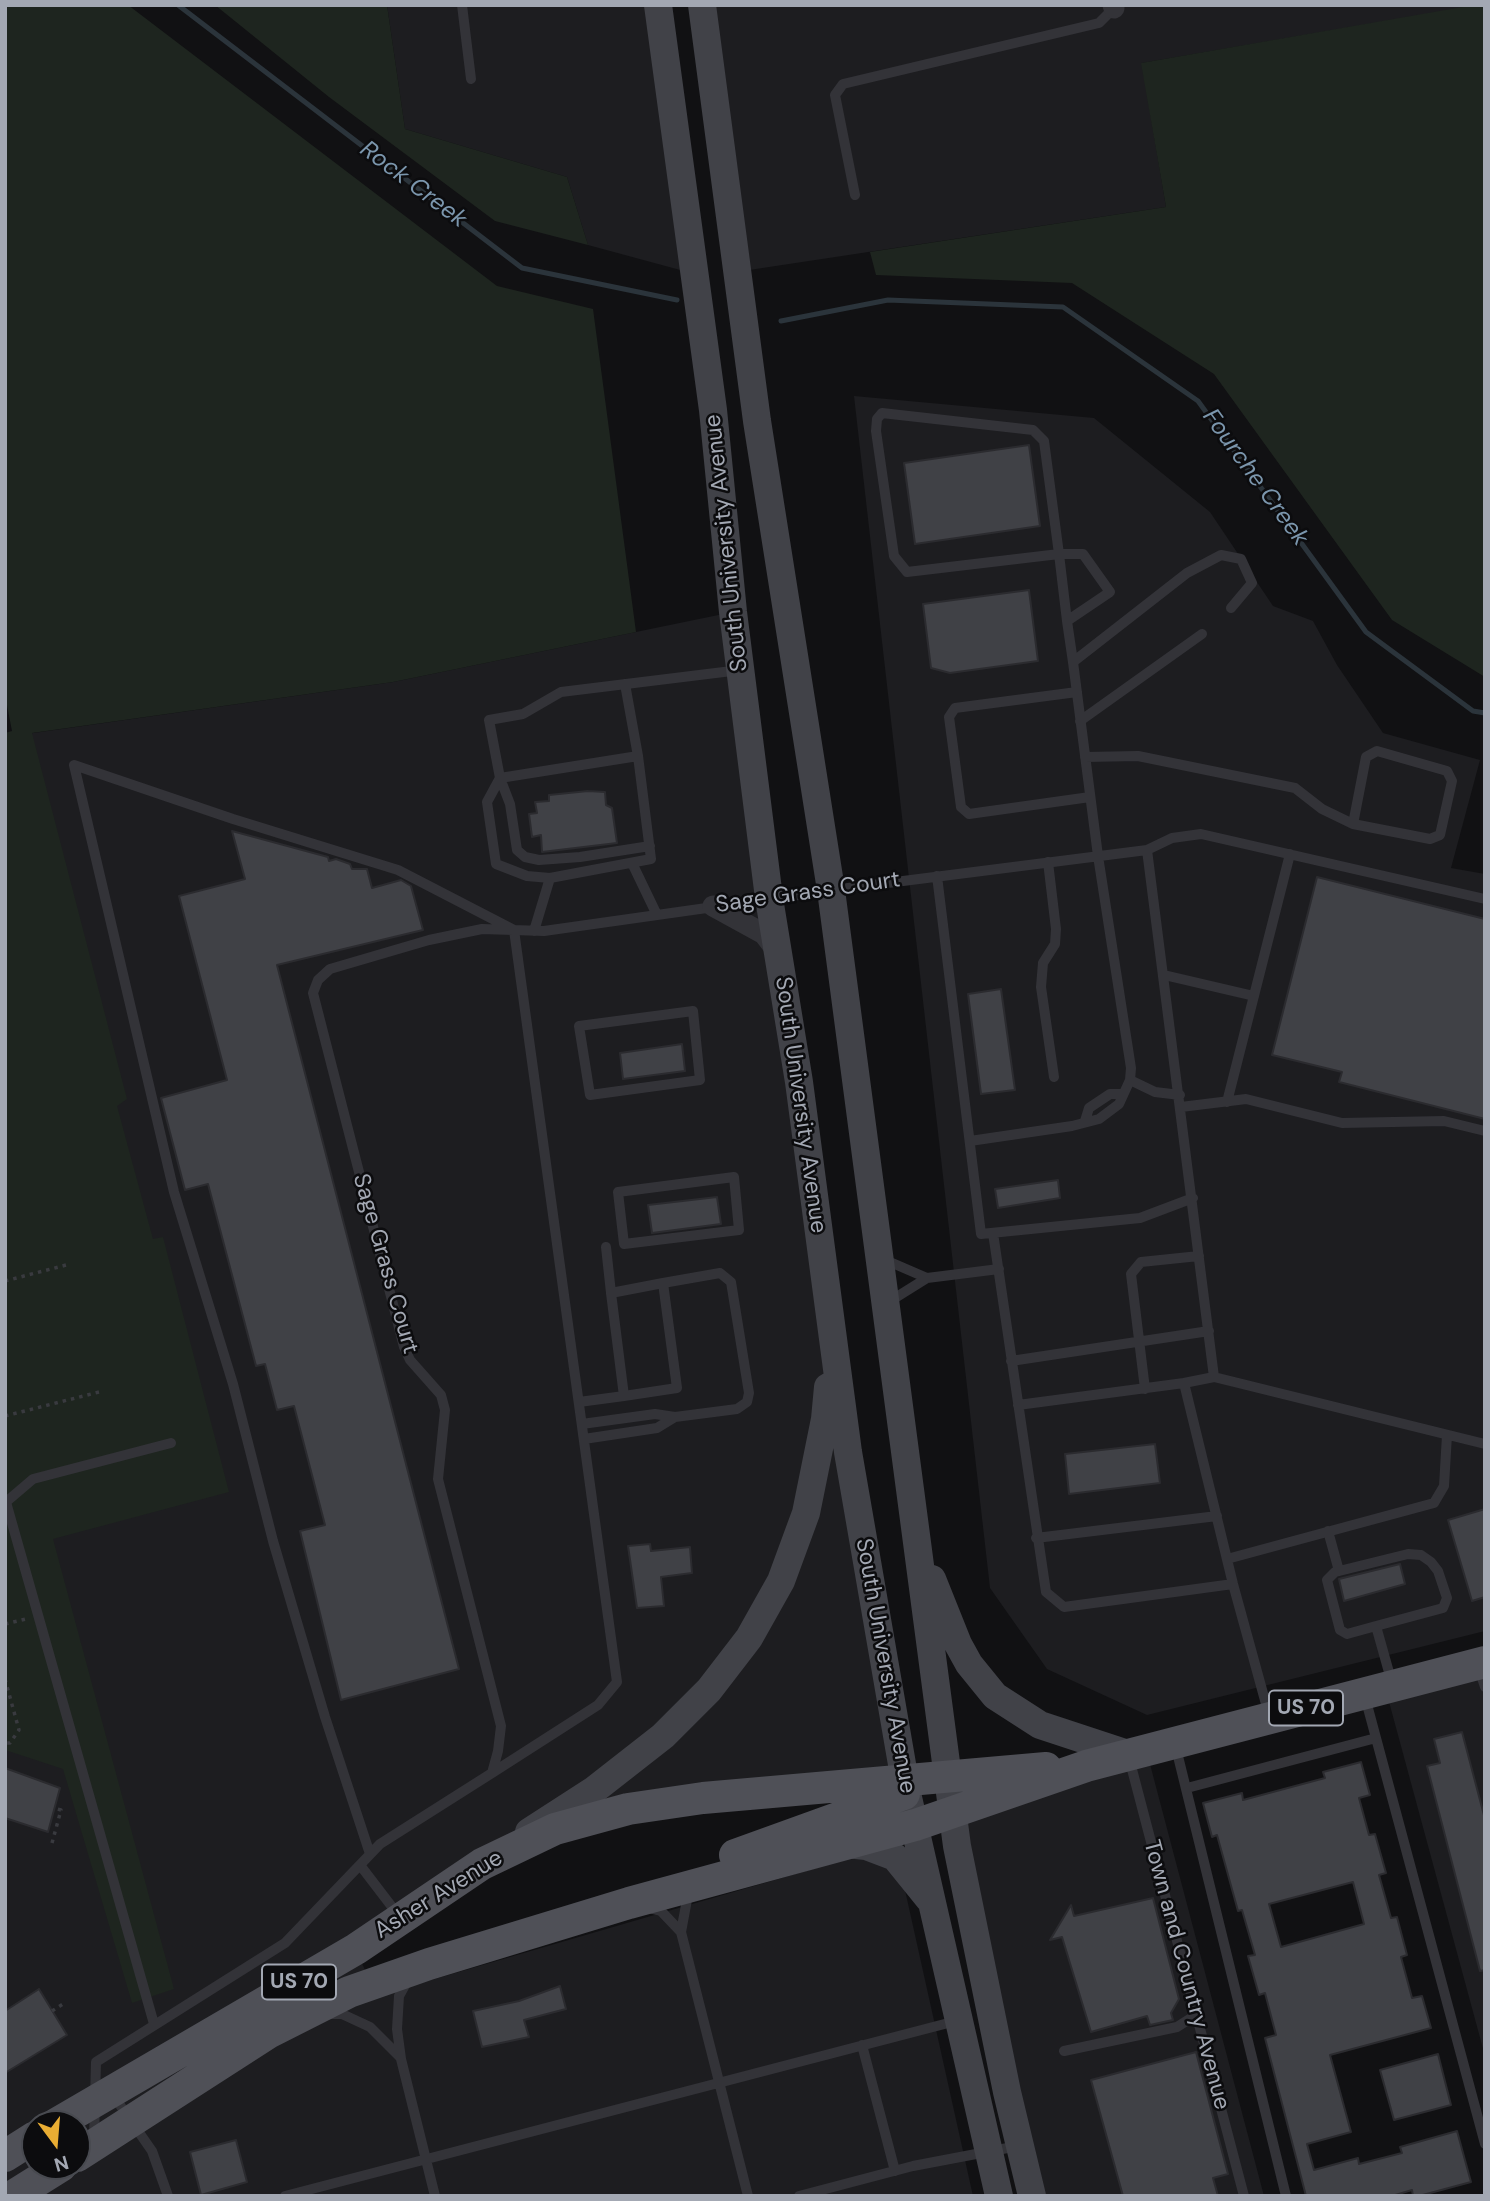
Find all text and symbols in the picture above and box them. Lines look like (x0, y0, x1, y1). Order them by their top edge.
water label: Rock Creek (354, 135, 472, 235)
water label: Fourche Creek (1196, 404, 1314, 552)
street label: South University Avenue (700, 413, 754, 673)
street label: Sage Grass Court (714, 866, 902, 920)
street label: South University Avenue (768, 975, 832, 1235)
street label: Sage Grass Court (346, 1171, 424, 1357)
street label: South University Avenue (849, 1536, 921, 1796)
road number: US 70 (1269, 1690, 1343, 1726)
street label: Town and Country Avenue (1137, 1837, 1235, 2113)
street label: Asher Avenue (370, 1845, 508, 1945)
road number: US 70 (262, 1965, 336, 2000)
north arrow (21, 2110, 91, 2180)
text: N (51, 2150, 71, 2178)

